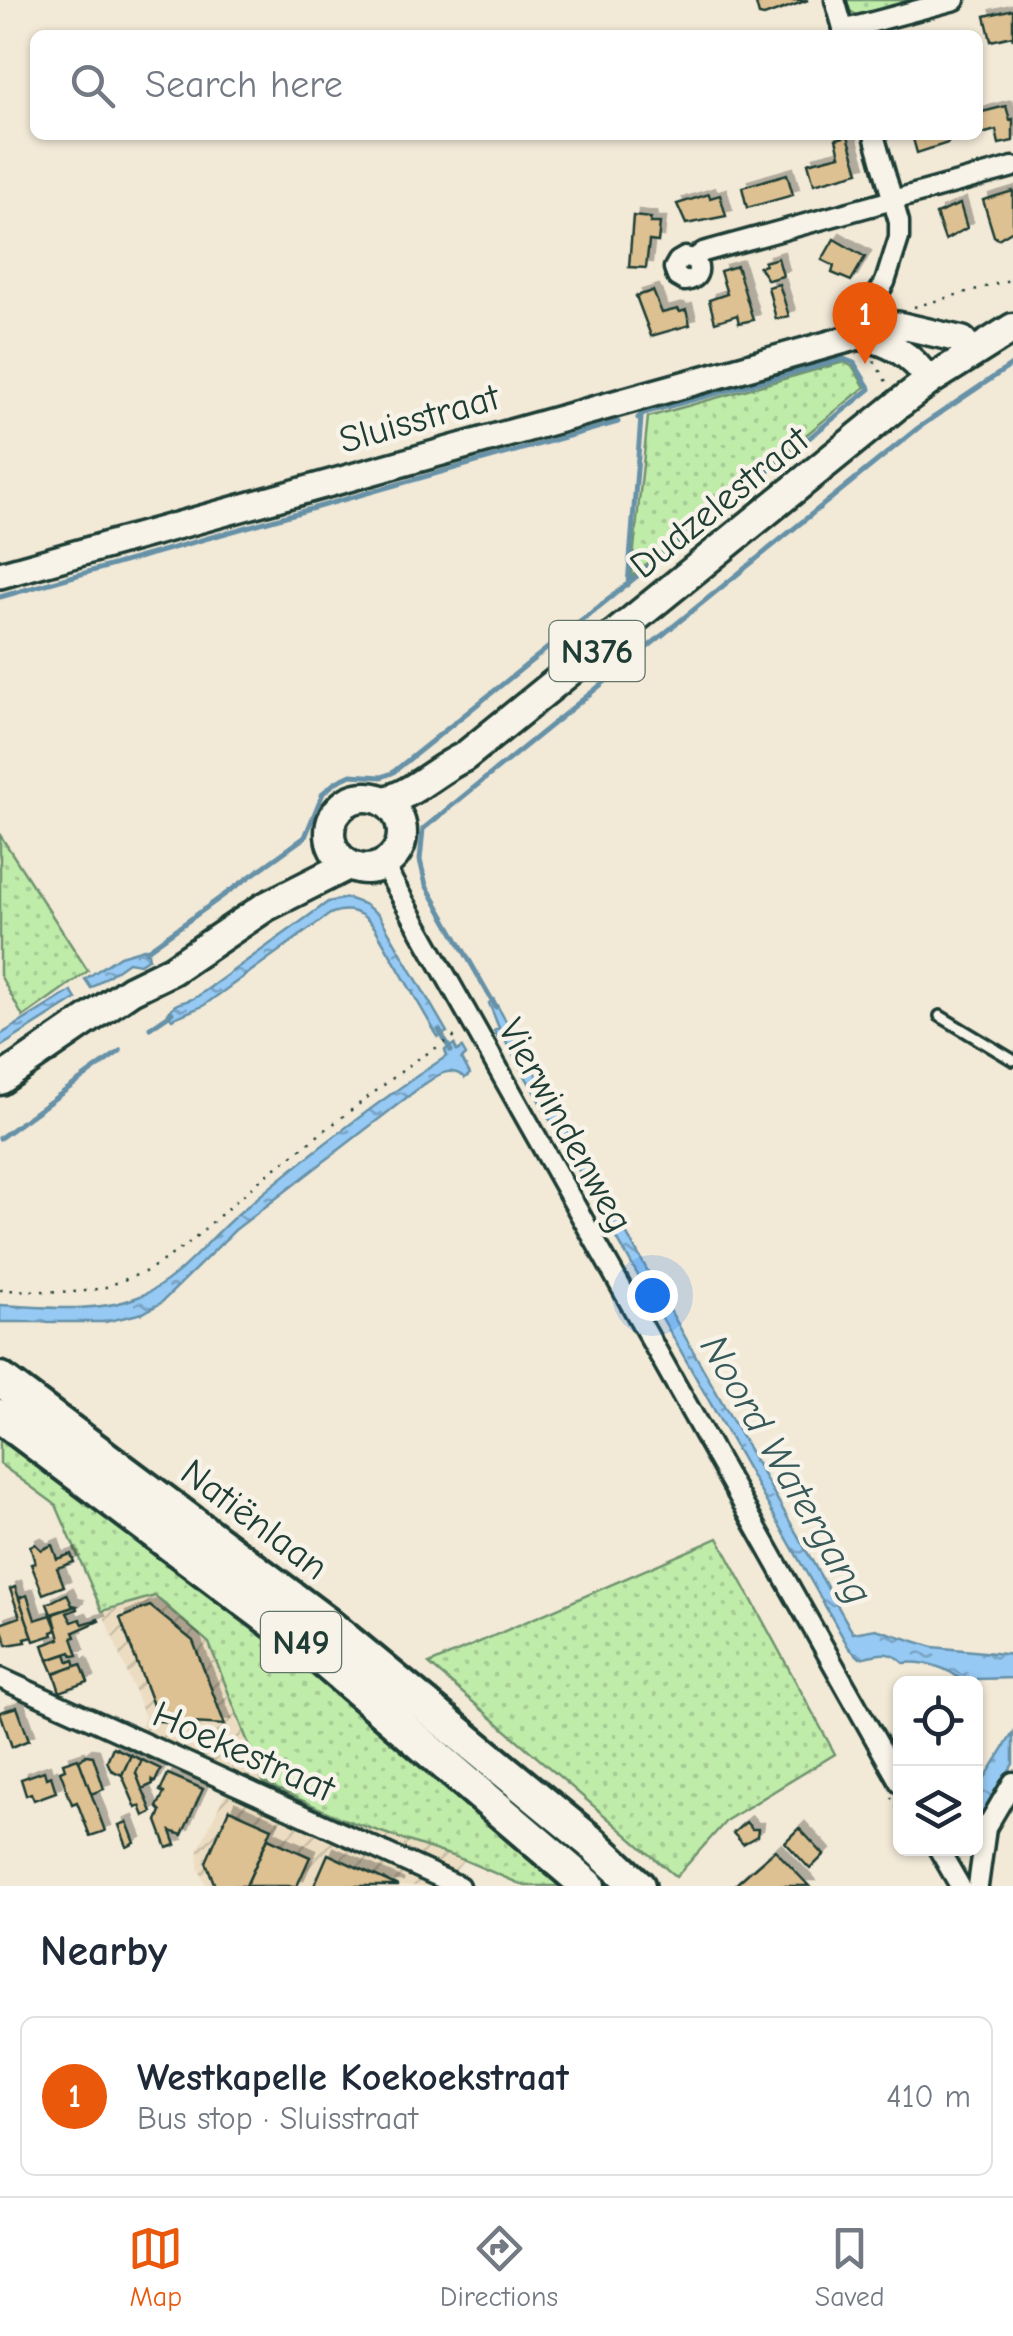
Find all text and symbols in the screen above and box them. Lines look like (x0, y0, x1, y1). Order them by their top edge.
search box (30, 30, 983, 140)
icon: search (65, 58, 120, 113)
text: Search here (145, 63, 343, 107)
pin: 1 (832, 282, 898, 364)
street label: Sluisstraat (334, 375, 505, 463)
street label: Dudzelestraat (622, 417, 819, 588)
road number: N376 (550, 621, 644, 681)
street label: Vierwindenweg (488, 1011, 642, 1240)
your location (627, 1270, 678, 1321)
water label: Noord Watergang (690, 1327, 882, 1612)
street label: Natiënlaan (172, 1450, 337, 1589)
road number: N49 (261, 1612, 341, 1672)
map controls (893, 1676, 983, 1856)
button: locate (893, 1676, 983, 1766)
street label: Hoekestraat (146, 1692, 342, 1812)
button: layers (893, 1766, 983, 1856)
text: Nearby (40, 1927, 167, 1976)
text: Westkapelle Koekoekstraat (137, 2056, 569, 2100)
text: 1 (68, 2078, 81, 2115)
text: 410 m (886, 2078, 971, 2115)
text: Bus stop · Sluisstraat (137, 2100, 418, 2137)
tab: Map (128, 2221, 183, 2313)
tab: Directions (440, 2221, 558, 2313)
tab: Saved (815, 2221, 885, 2313)

